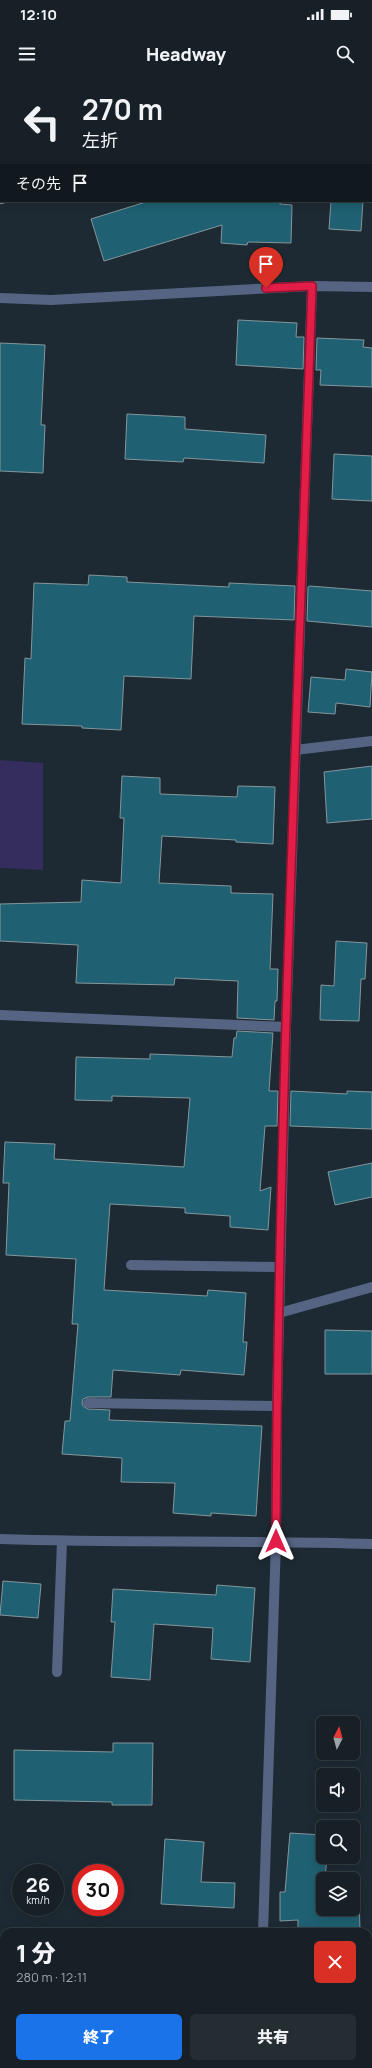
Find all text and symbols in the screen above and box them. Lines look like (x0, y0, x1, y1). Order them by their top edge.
text: 12:10 (20, 4, 57, 25)
text: Headway (146, 42, 226, 66)
icon: menu (16, 43, 38, 65)
icon: search (334, 43, 356, 65)
text: 270 m (82, 90, 163, 128)
icon: left (16, 96, 68, 148)
text: 左折 (82, 128, 118, 152)
icon: arrive (69, 172, 91, 194)
text: その先 (16, 173, 61, 194)
pin (249, 247, 283, 288)
icon: arrive (255, 253, 277, 275)
position arrow (255, 1520, 297, 1562)
north arrow (316, 1716, 360, 1760)
map controls (316, 1716, 360, 1916)
button: sound (316, 1768, 360, 1812)
button: search (316, 1820, 360, 1864)
speed limit sign: 30 (72, 1864, 124, 1916)
text: 26 (26, 1871, 50, 1898)
button: layers (316, 1872, 360, 1916)
text: km/h (26, 1893, 50, 1907)
text: 1 分 (16, 1936, 56, 1969)
button: close (314, 1941, 356, 1983)
text: 280 m · 12:11 (16, 1968, 87, 1986)
button: 終了 (16, 2014, 182, 2060)
button: 共有 (190, 2014, 356, 2060)

